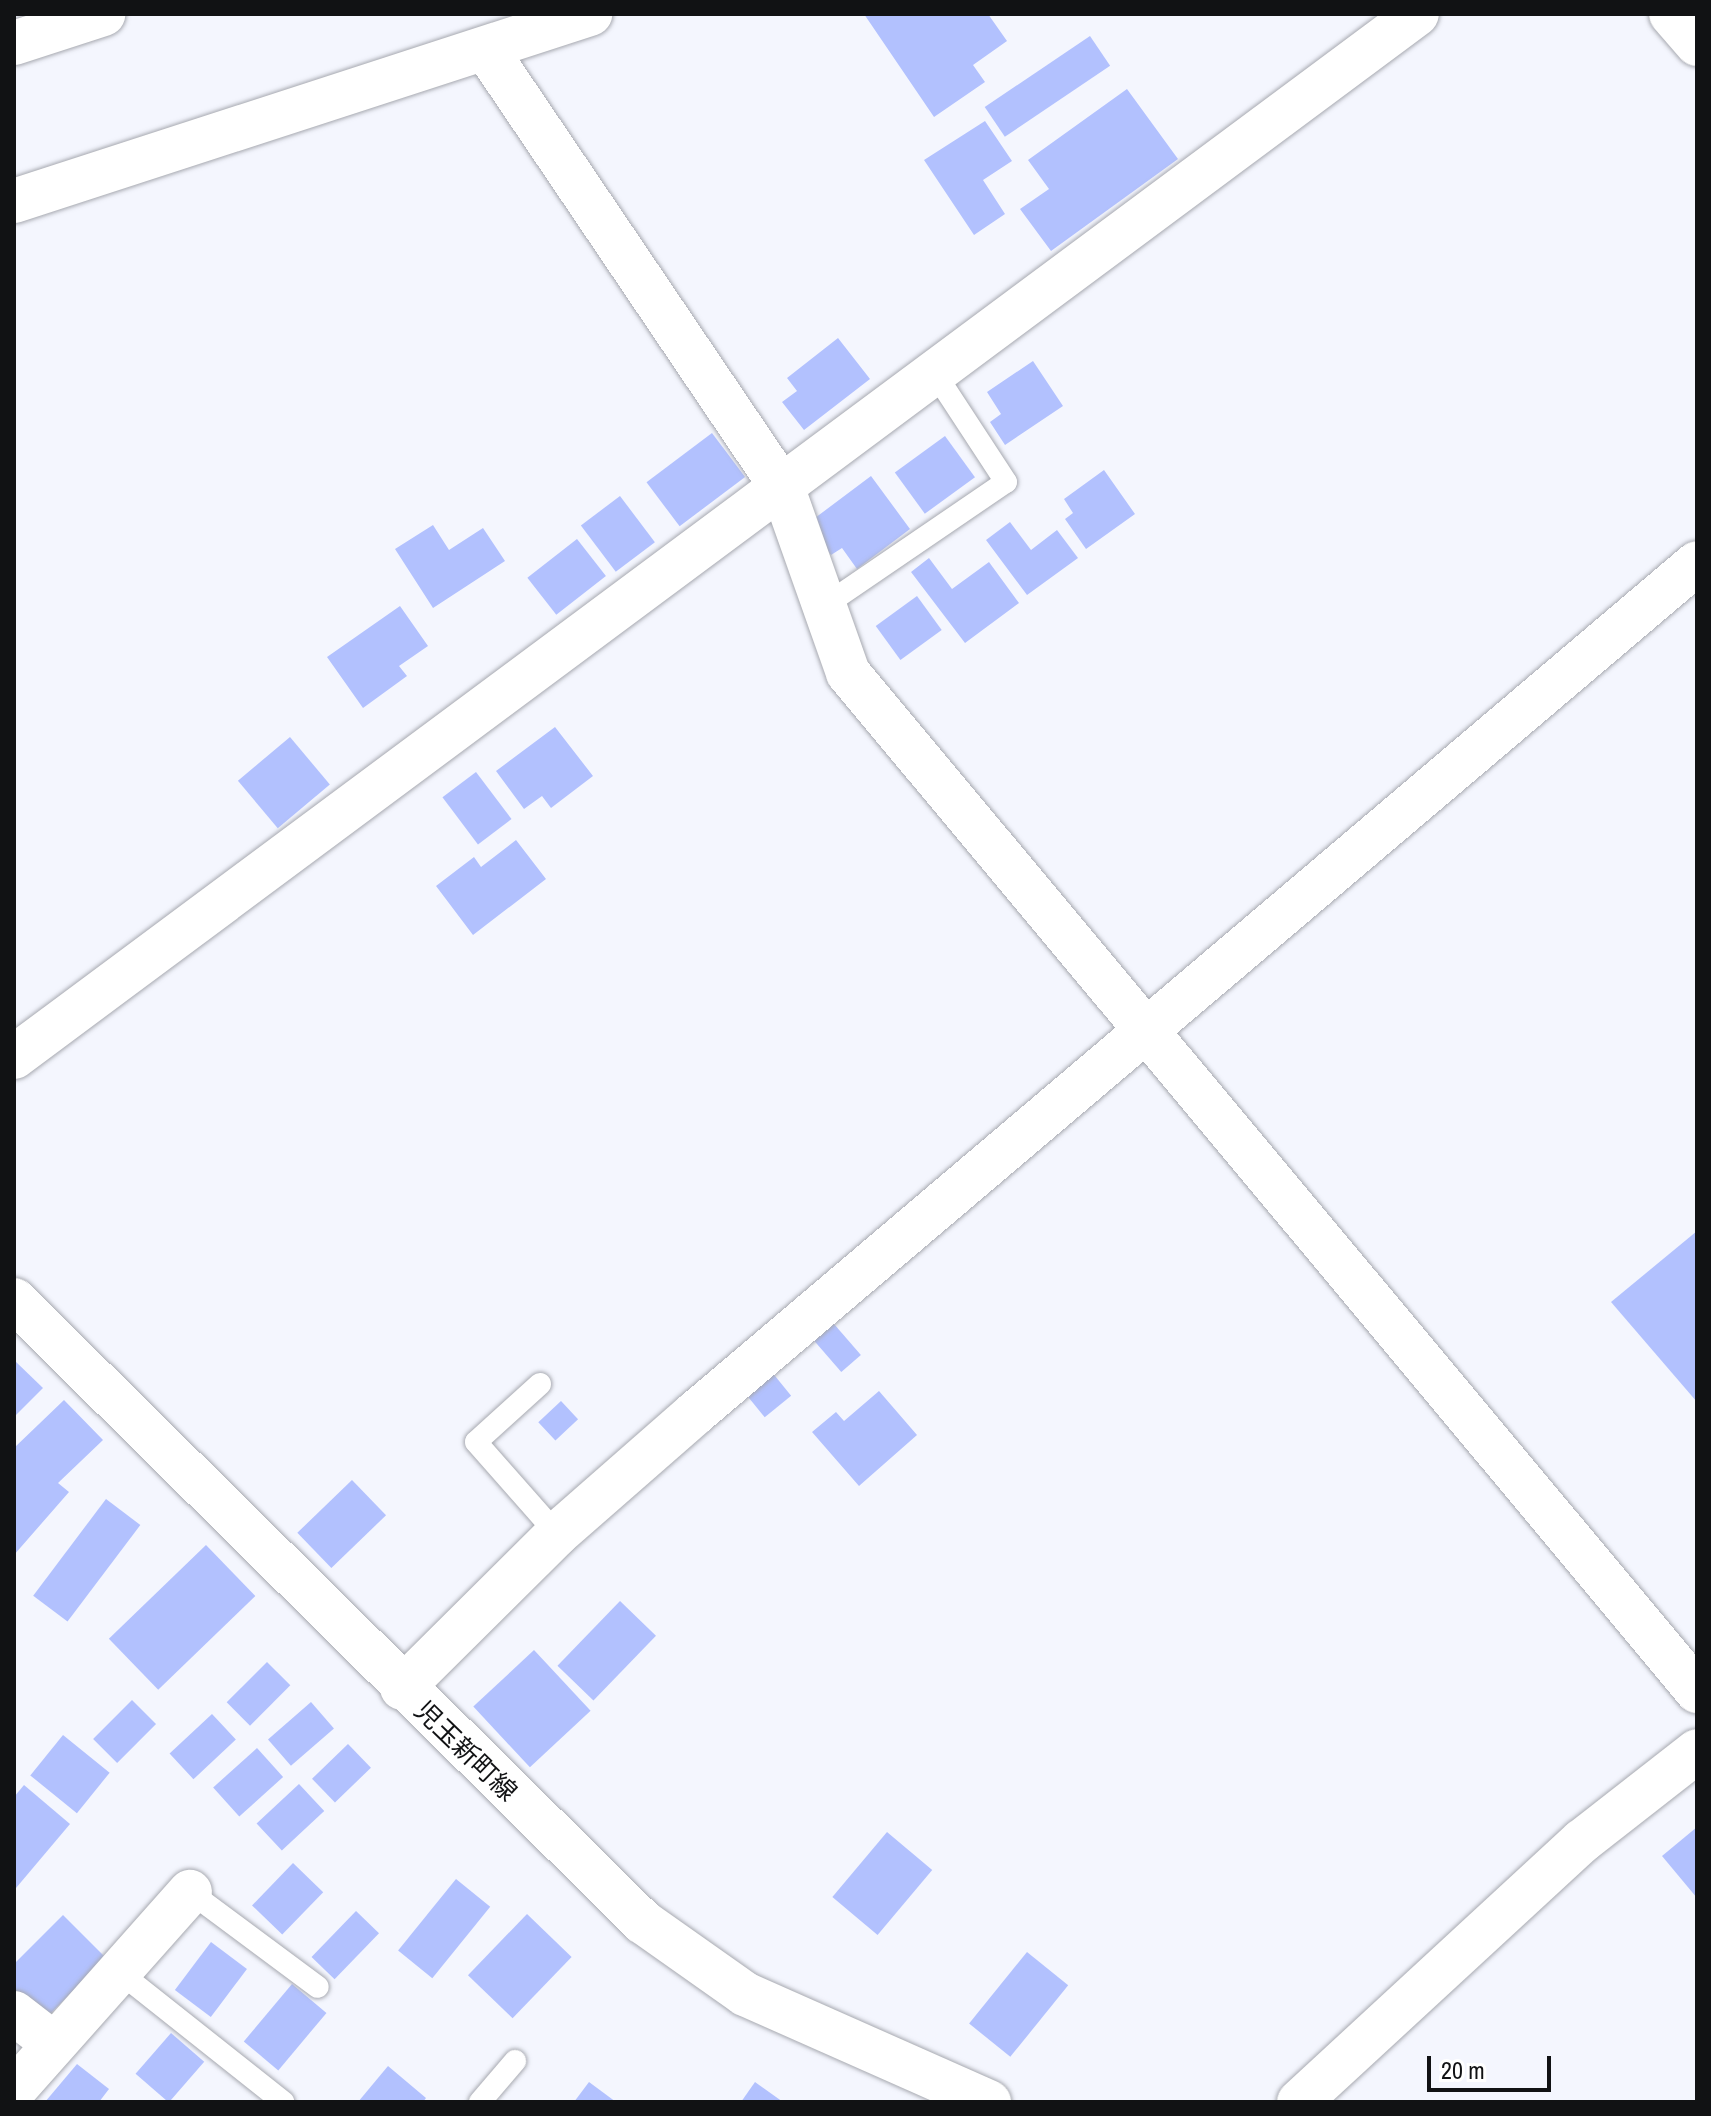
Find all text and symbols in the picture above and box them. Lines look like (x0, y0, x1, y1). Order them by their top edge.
street label: 児玉新町線 (408, 1695, 524, 1807)
scale bar (1431, 2040, 1555, 2090)
text: 20 m (1441, 2054, 1485, 2086)

